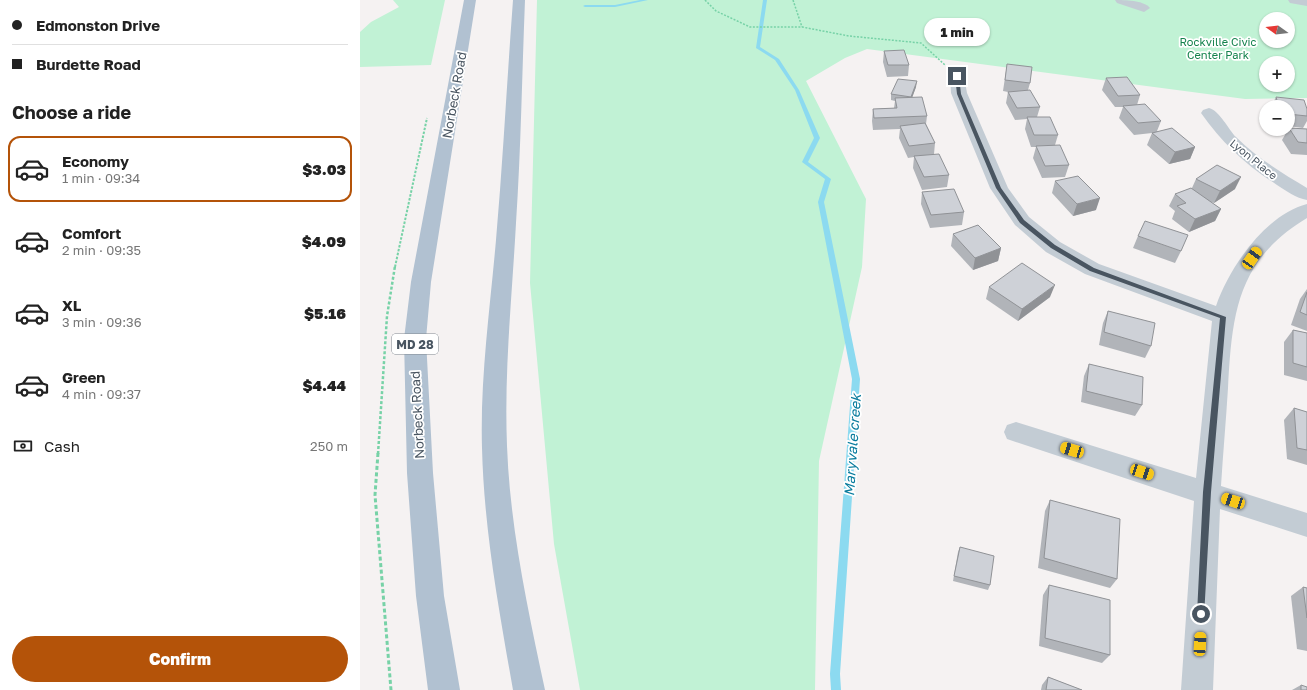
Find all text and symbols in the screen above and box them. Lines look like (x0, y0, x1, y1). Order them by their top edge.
north arrow (1259, 12, 1295, 48)
map controls (1259, 12, 1295, 136)
text: Edmonston Drive (36, 16, 160, 34)
callout: 1 min (924, 18, 990, 46)
text: 1 min (940, 24, 974, 40)
park label: Rockville Civic Center Park (1180, 35, 1257, 61)
street label: Norbeck Road (438, 50, 470, 140)
text: Burdette Road (36, 55, 141, 73)
button: + (1259, 56, 1295, 92)
route end (948, 67, 966, 85)
button: − (1259, 100, 1295, 136)
text: Choose a ride (12, 101, 131, 123)
street label: Lyon Place (1228, 136, 1280, 182)
icon: car (14, 151, 50, 187)
text: Economy (62, 152, 129, 170)
text: $3.03 (302, 160, 346, 178)
text: 1 min · 09:34 (62, 170, 140, 186)
icon: car (14, 223, 50, 259)
text: Comfort (62, 224, 121, 242)
text: $4.09 (302, 232, 346, 250)
text: 2 min · 09:35 (62, 242, 141, 258)
car (1240, 245, 1264, 271)
icon: car (14, 295, 50, 331)
text: XL (62, 296, 81, 314)
text: $5.16 (304, 304, 346, 322)
text: 3 min · 09:36 (62, 314, 142, 330)
road number: MD 28 (392, 334, 438, 354)
icon: car (14, 367, 50, 403)
text: Green (62, 368, 105, 386)
street label: Norbeck Road (407, 371, 427, 459)
text: $4.44 (302, 376, 346, 394)
text: 4 min · 09:37 (62, 386, 141, 402)
water label: Maryvale creek (840, 391, 864, 497)
icon: cash (12, 435, 34, 457)
text: Cash (44, 437, 80, 455)
text: 250 m (310, 438, 348, 454)
car (1059, 441, 1085, 459)
car (1129, 463, 1155, 481)
car (1220, 492, 1246, 510)
route start (1192, 605, 1210, 623)
car (1193, 632, 1207, 656)
button: Confirm (12, 636, 348, 682)

